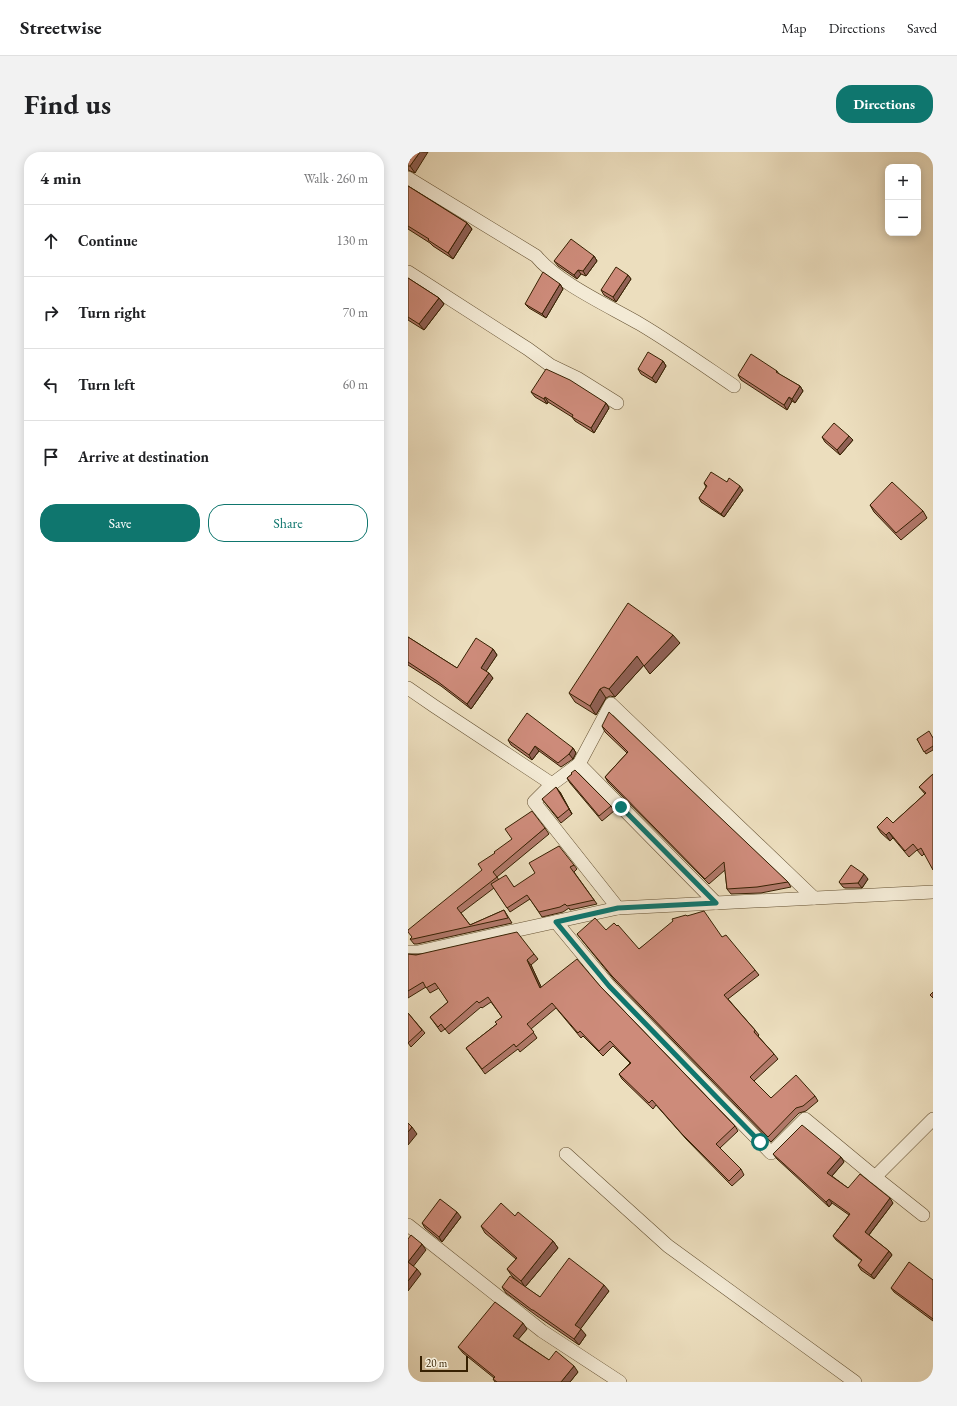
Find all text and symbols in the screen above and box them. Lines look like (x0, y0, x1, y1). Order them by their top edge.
text: Streetwise (20, 15, 102, 40)
text: Map (781, 19, 807, 37)
text: Directions (829, 19, 885, 37)
text: Saved (907, 19, 937, 37)
button: Directions (836, 85, 933, 123)
text: Find us (24, 86, 111, 122)
map controls (885, 164, 921, 236)
button: + (885, 164, 921, 200)
text: 4 min (40, 167, 81, 189)
text: Walk · 260 m (304, 170, 368, 187)
button: − (885, 200, 921, 236)
icon: ahead (40, 230, 62, 252)
text: Continue (78, 231, 138, 250)
text: 130 m (337, 232, 368, 249)
icon: right (40, 302, 62, 324)
text: Turn right (78, 303, 146, 322)
text: 70 m (343, 304, 368, 321)
icon: left (40, 374, 62, 396)
text: Turn left (78, 375, 135, 394)
text: 60 m (343, 376, 368, 393)
icon: arrive (40, 446, 62, 468)
text: Arrive at destination (78, 447, 209, 466)
button: Save (40, 504, 200, 542)
button: Share (208, 504, 368, 542)
route end (612, 798, 630, 816)
route start (751, 1133, 769, 1151)
scale bar (420, 1354, 468, 1373)
text: 20 m (426, 1356, 447, 1370)

